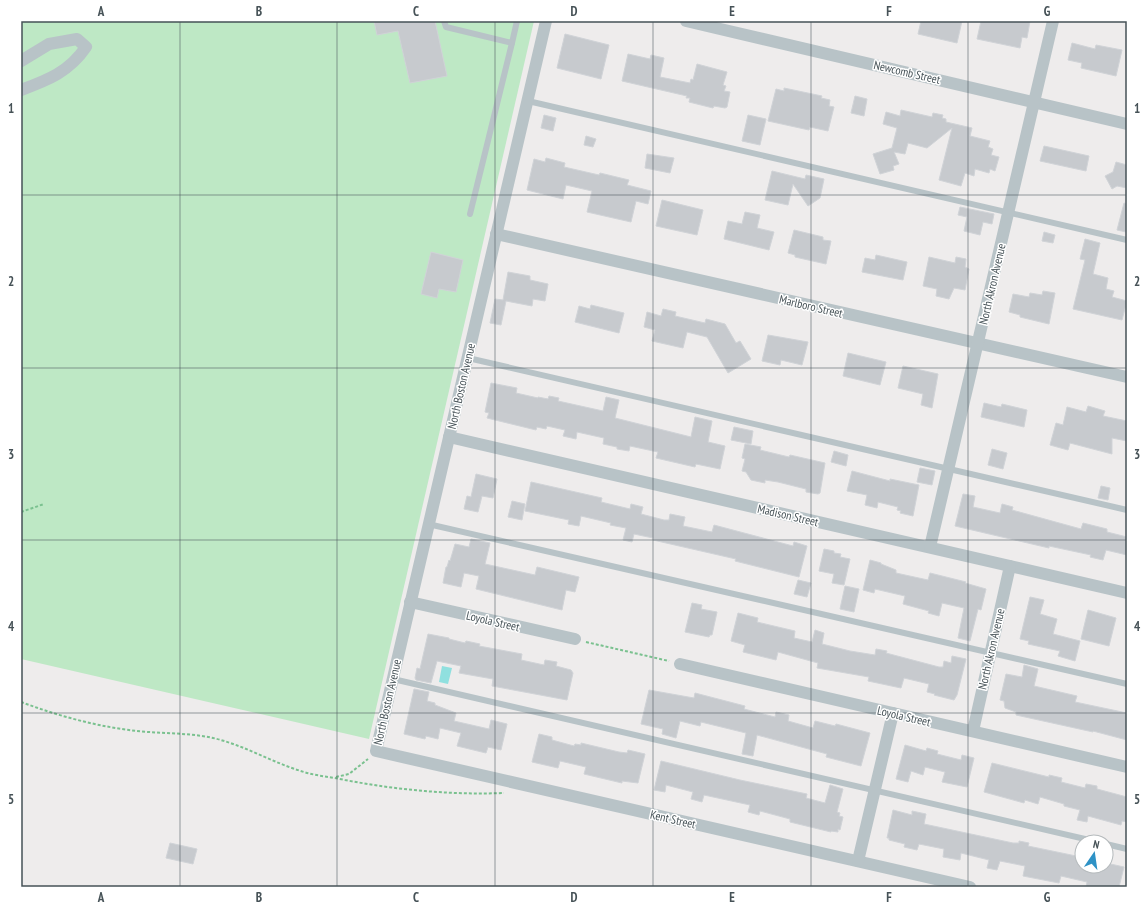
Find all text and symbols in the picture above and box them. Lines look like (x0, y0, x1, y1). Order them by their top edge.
text: A (97, 3, 105, 20)
text: B (256, 3, 262, 20)
text: C (413, 3, 419, 20)
text: D (571, 3, 578, 20)
text: E (729, 3, 735, 20)
text: F (886, 3, 892, 20)
text: G (1044, 3, 1051, 20)
street label: Newcomb Street (872, 57, 942, 87)
text: 1 (8, 100, 14, 117)
text: 1 (1134, 100, 1140, 117)
street label: North Akron Avenue (975, 242, 1009, 326)
text: 2 (8, 273, 14, 290)
text: 2 (1134, 273, 1140, 290)
street label: Marlboro Street (778, 291, 845, 321)
street label: North Boston Avenue (444, 342, 478, 430)
text: 3 (8, 446, 14, 463)
text: 3 (1134, 446, 1140, 463)
street label: Madison Street (756, 501, 821, 529)
street label: North Akron Avenue (974, 607, 1008, 691)
street label: Loyola Street (465, 608, 522, 635)
text: 4 (8, 618, 15, 635)
text: 4 (1134, 618, 1141, 635)
street label: North Boston Avenue (370, 658, 404, 746)
street label: Loyola Street (876, 703, 933, 730)
text: 5 (8, 791, 14, 808)
text: 5 (1134, 791, 1140, 808)
street label: Kent Street (649, 806, 698, 832)
north arrow (1074, 834, 1114, 874)
text: N (1092, 837, 1101, 852)
text: A (97, 889, 105, 906)
text: B (256, 889, 262, 906)
text: C (413, 889, 419, 906)
text: D (571, 889, 578, 906)
text: E (729, 889, 735, 906)
text: F (886, 889, 892, 906)
text: G (1044, 889, 1051, 906)

